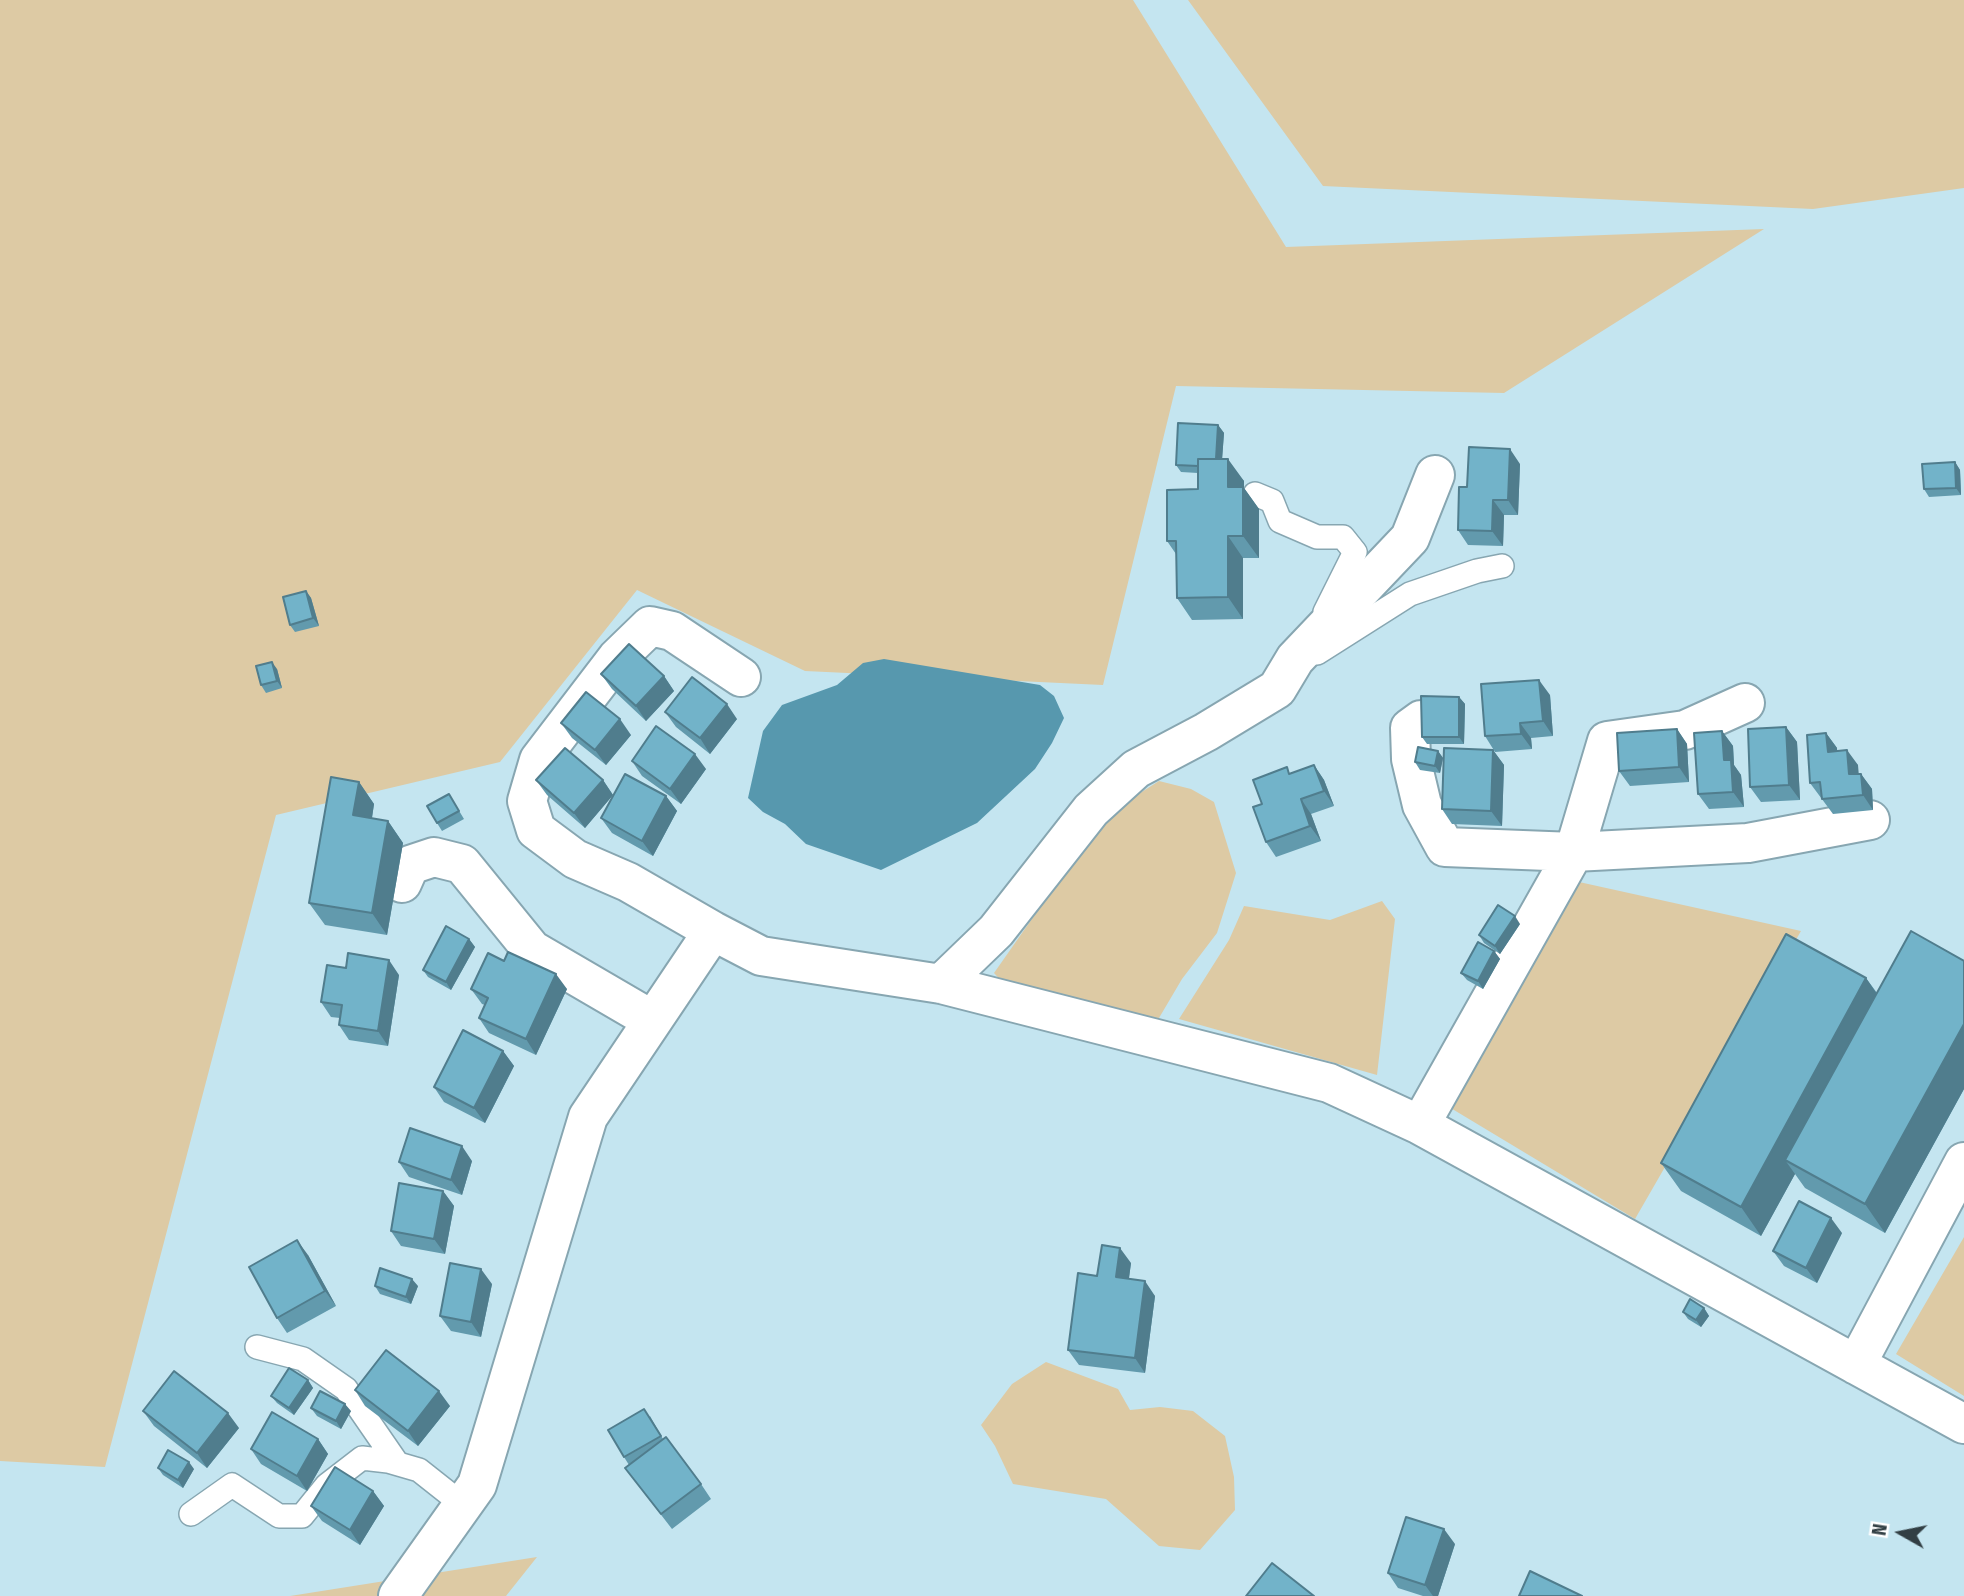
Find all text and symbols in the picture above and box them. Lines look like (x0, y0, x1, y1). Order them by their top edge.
north arrow (1866, 1498, 1936, 1568)
text: N (1868, 1522, 1892, 1537)

